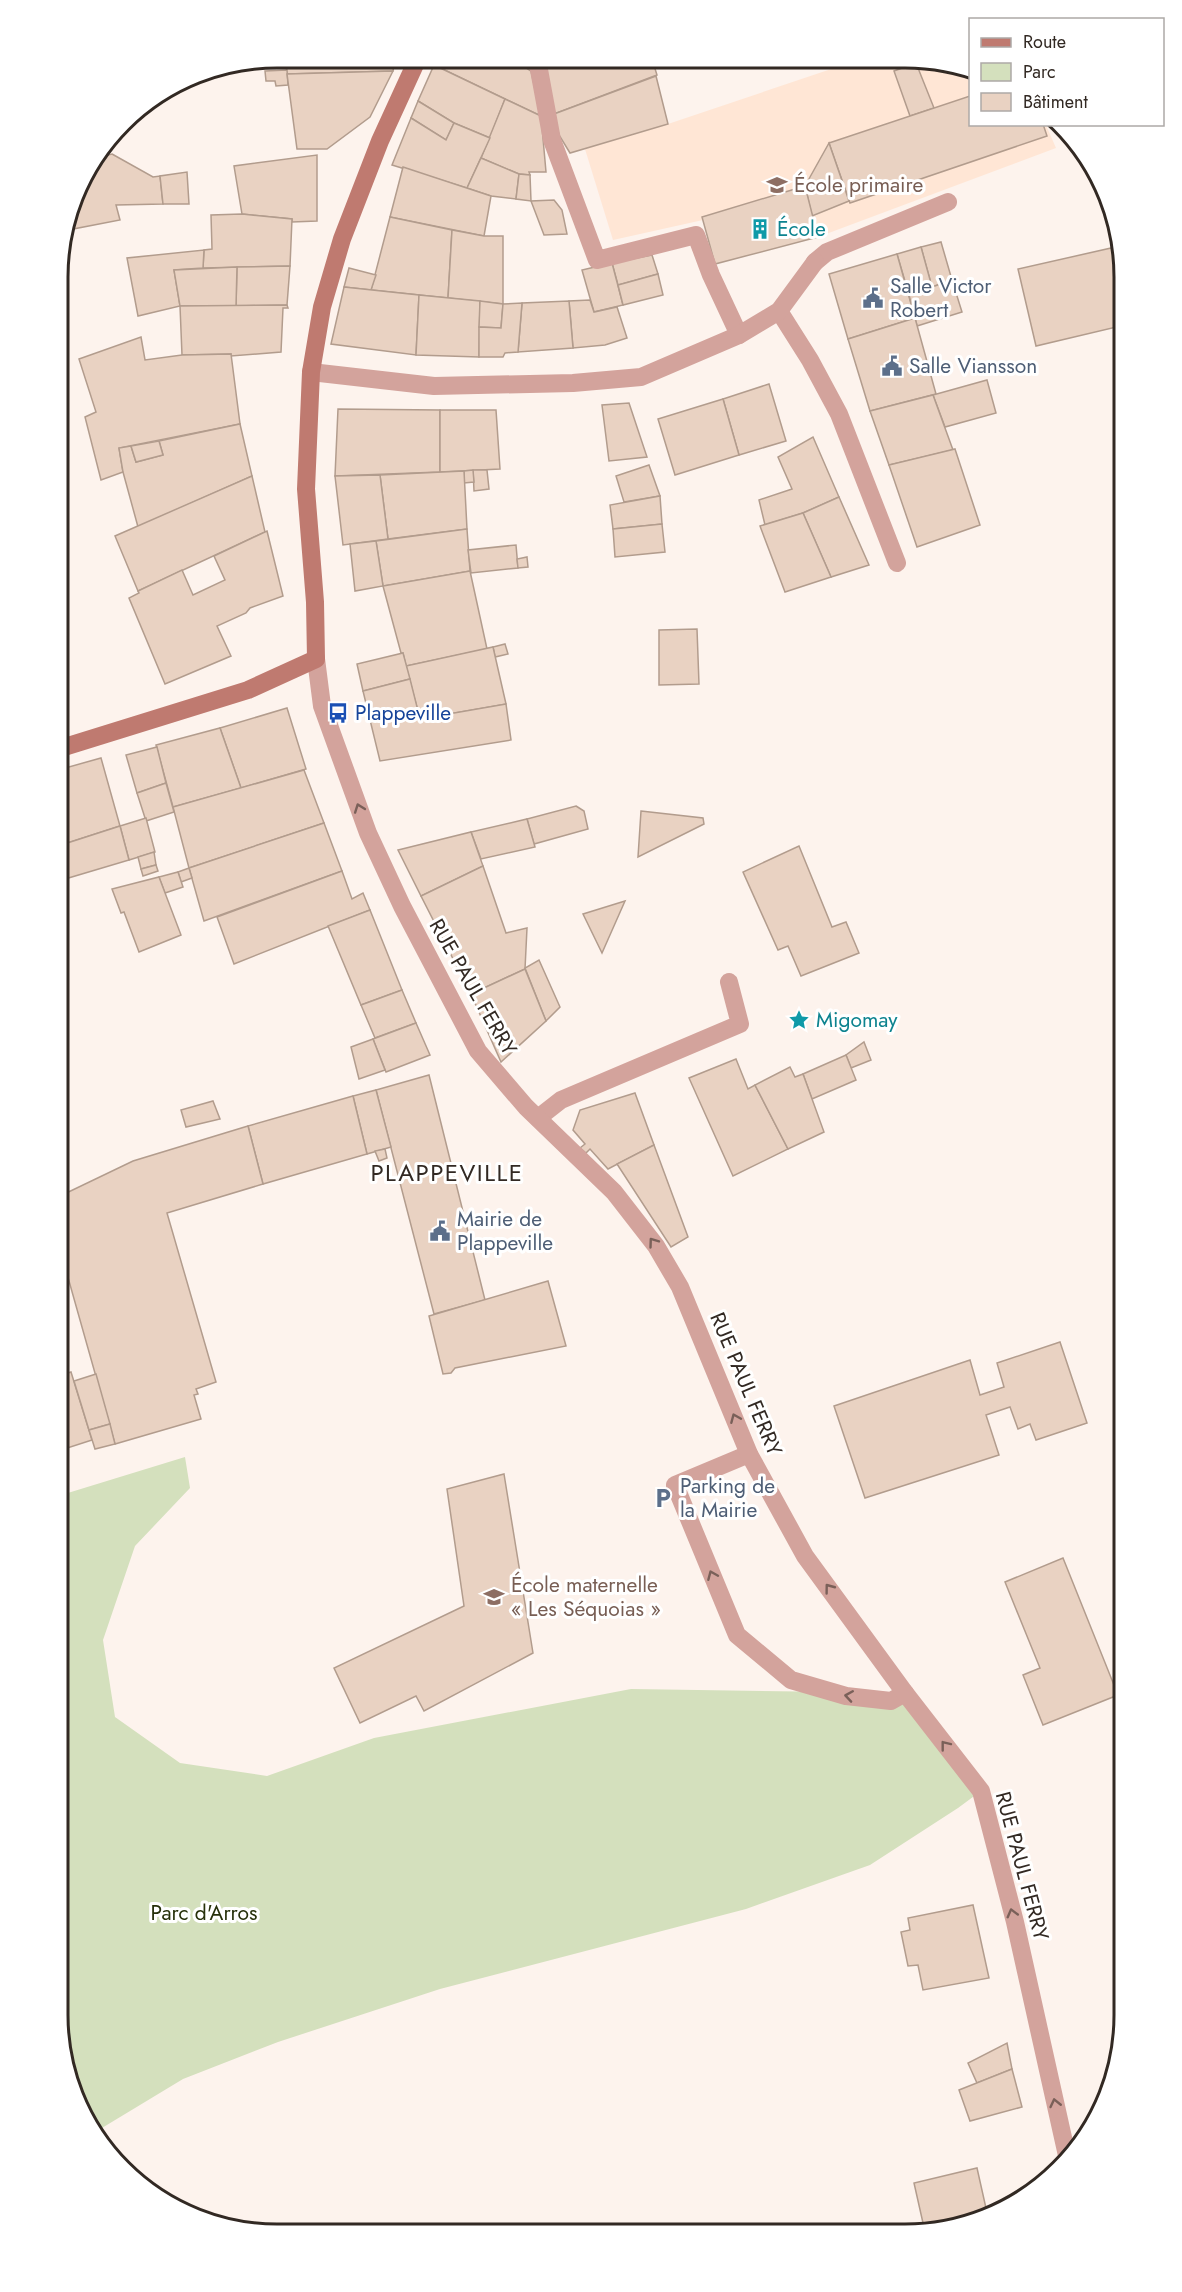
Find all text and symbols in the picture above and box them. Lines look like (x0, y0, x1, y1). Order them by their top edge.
legend (969, 18, 1164, 126)
text: Route (1023, 29, 1066, 55)
text: Parc (1023, 59, 1056, 85)
text: Bâtiment (1023, 89, 1089, 115)
place label: École primaire (794, 170, 923, 200)
school or university icon: École primaire (765, 173, 789, 197)
place label: École (777, 214, 826, 244)
building icon: École (748, 217, 772, 241)
place label: Salle Victor Robert (890, 271, 992, 325)
public building icon: Salle Victor Robert (861, 286, 885, 310)
place label: Salle Viansson (909, 351, 1037, 381)
public building icon: Salle Viansson (880, 354, 904, 378)
place label: Plappeville (355, 698, 451, 728)
bus stop icon: Plappeville (326, 701, 350, 725)
one-way arrow (354, 803, 367, 814)
street label: RUE PAUL FERRY (422, 913, 524, 1061)
place label: Migomay (816, 1005, 898, 1035)
place icon: Migomay (787, 1008, 811, 1032)
district label: PLAPPEVILLE (370, 1155, 524, 1190)
place label: Mairie de Plappeville (457, 1204, 553, 1258)
public building icon: Mairie de Plappeville (428, 1219, 452, 1243)
one-way arrow (649, 1237, 660, 1248)
street label: RUE PAUL FERRY (702, 1308, 790, 1460)
one-way arrow (730, 1414, 742, 1425)
place label: Parking de la Mairie (680, 1471, 775, 1525)
parking icon: Parking de la Mairie (651, 1486, 675, 1510)
place label: École maternelle « Les Séquoias » (511, 1570, 661, 1624)
one-way arrow (707, 1571, 719, 1582)
one-way arrow (826, 1584, 837, 1595)
school or university icon: École maternelle « Les Séquoias » (482, 1585, 506, 1609)
one-way arrow (844, 1690, 854, 1703)
one-way arrow (942, 1741, 953, 1752)
street label: RUE PAUL FERRY (988, 1788, 1056, 1944)
park label: Parc d'Arros (151, 1898, 257, 1928)
one-way arrow (1007, 1908, 1020, 1918)
one-way arrow (1050, 2098, 1063, 2108)

